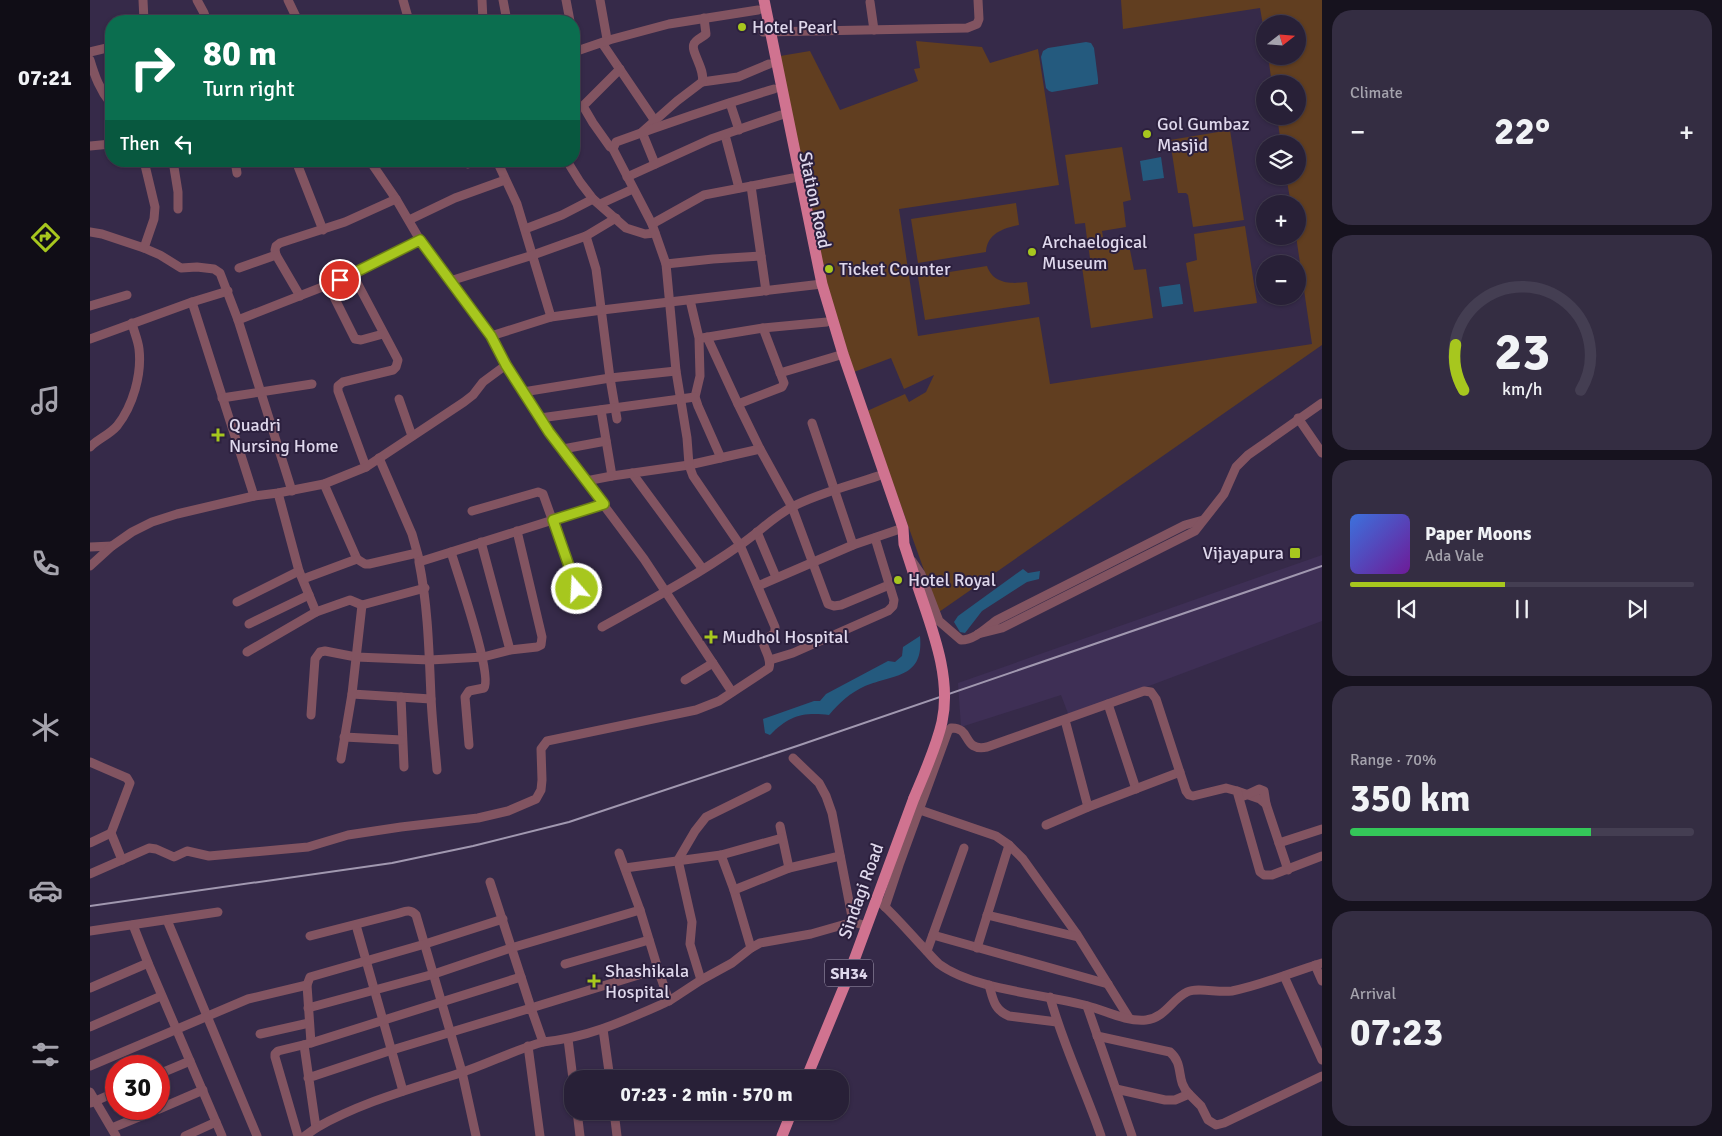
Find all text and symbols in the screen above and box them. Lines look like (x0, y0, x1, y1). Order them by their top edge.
north arrow (1256, 15, 1306, 65)
map controls (1256, 15, 1306, 305)
place label: Hotel Pearl (752, 16, 838, 38)
marker: Hotel Pearl (736, 21, 748, 33)
text: 80 m (203, 32, 277, 75)
icon: right (120, 35, 185, 100)
text: 07:21 (18, 64, 72, 91)
text: Turn right (203, 75, 295, 102)
button: search (1256, 75, 1306, 125)
text: Climate (1350, 83, 1403, 103)
text: 22° (1494, 108, 1550, 155)
place label: Gol Gumbaz Masjid (1157, 113, 1250, 156)
text: − (1350, 115, 1365, 149)
text: + (1679, 115, 1694, 149)
marker: Gol Gumbaz Masjid (1141, 128, 1153, 140)
icon: left (170, 130, 198, 158)
text: Then (120, 132, 160, 156)
button: layers (1256, 135, 1306, 185)
street label: Station Road (794, 150, 836, 250)
button: + (1256, 195, 1306, 245)
icon: directions (28, 220, 63, 255)
place label: Archaelogical Museum (1042, 231, 1147, 274)
marker: Archaelogical Museum (1026, 246, 1038, 258)
button: − (1256, 255, 1306, 305)
place label: Ticket Counter (839, 258, 951, 280)
pin (319, 259, 361, 301)
marker: Ticket Counter (823, 263, 835, 275)
icon: arrive (326, 266, 354, 294)
text: 23 (1494, 320, 1550, 384)
text: km/h (1502, 378, 1542, 400)
icon: music (28, 383, 63, 418)
place label: Quadri Nursing Home (229, 414, 339, 457)
marker: Quadri Nursing Home (211, 428, 225, 442)
text: Paper Moons (1425, 522, 1531, 546)
place label: Vijayapura (1203, 542, 1284, 564)
icon: phone (28, 546, 63, 581)
marker: Vijayapura (1288, 546, 1302, 560)
text: Ada Vale (1425, 546, 1484, 566)
position arrow (550, 562, 602, 614)
place label: Hotel Royal (908, 569, 996, 591)
marker: Hotel Royal (892, 574, 904, 586)
icon: previous (1393, 595, 1421, 623)
icon: pause (1508, 595, 1536, 623)
icon: next (1623, 595, 1651, 623)
place label: Mudhol Hospital (722, 626, 849, 648)
marker: Mudhol Hospital (704, 630, 718, 644)
icon: climate (28, 710, 63, 745)
text: Range · 70% (1350, 750, 1436, 770)
text: 350 km (1350, 775, 1471, 822)
street label: Sindagi Road (834, 840, 888, 942)
icon: car (28, 873, 63, 908)
place label: Shashikala Hospital (605, 960, 689, 1003)
road number: SH34 (825, 960, 873, 986)
marker: Shashikala Hospital (587, 974, 601, 988)
text: Arrival (1350, 984, 1396, 1004)
text: 07:23 (1350, 1009, 1443, 1056)
icon: filters (28, 1037, 63, 1072)
speed limit sign: 30 (105, 1055, 170, 1120)
text: 07:23 · 2 min · 570 m (620, 1083, 793, 1107)

